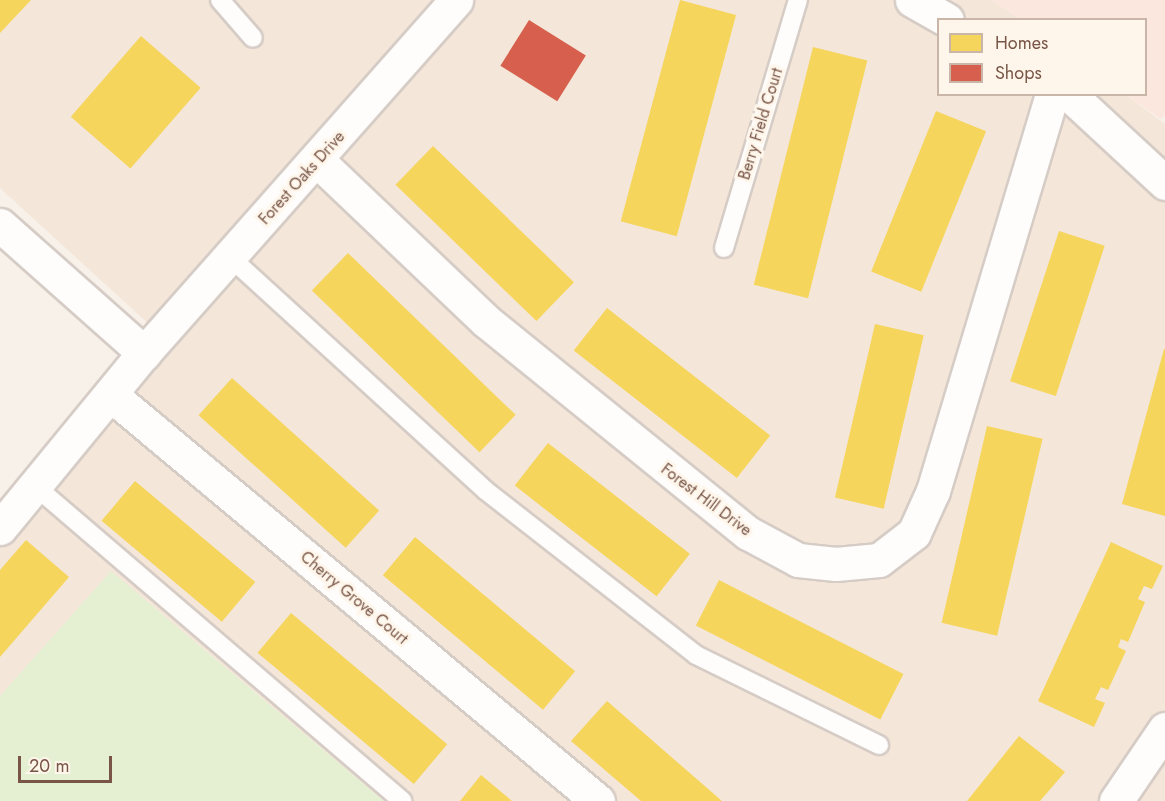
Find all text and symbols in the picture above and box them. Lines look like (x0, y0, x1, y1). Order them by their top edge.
legend (937, 18, 1147, 96)
text: Homes (995, 30, 1048, 56)
text: Shops (995, 60, 1042, 86)
street label: Berry Field Court (735, 66, 787, 182)
street label: Forest Oaks Drive (255, 127, 349, 229)
street label: Forest Hill Drive (657, 460, 755, 540)
street label: Cherry Grove Court (296, 547, 412, 649)
scale bar (21, 744, 116, 782)
text: 20 m (29, 753, 69, 779)

